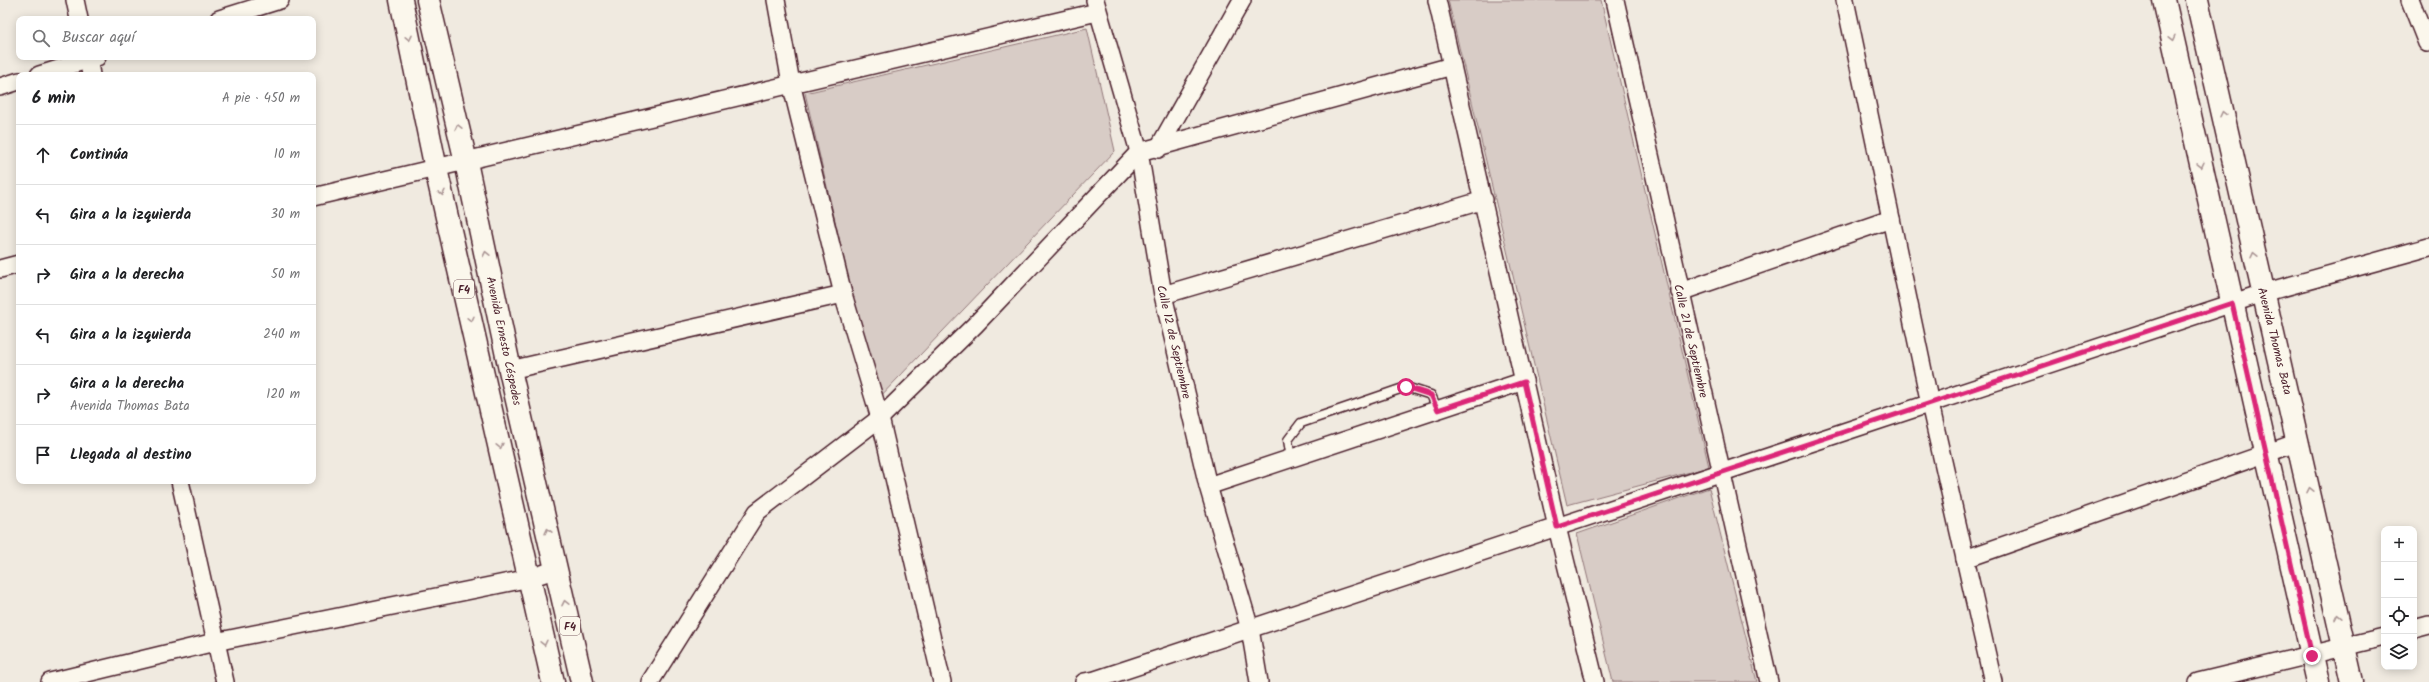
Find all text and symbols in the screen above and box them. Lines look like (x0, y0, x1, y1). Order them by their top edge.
search box (16, 16, 316, 60)
text: Buscar aquí (62, 26, 135, 50)
icon: search (30, 27, 52, 49)
one-way arrow (404, 35, 412, 41)
one-way arrow (2168, 35, 2176, 41)
text: 6 min (32, 85, 76, 112)
text: A pie · 450 m (222, 88, 300, 109)
one-way arrow (2219, 111, 2227, 117)
one-way arrow (455, 124, 463, 131)
text: Continúa (70, 143, 128, 167)
icon: ahead (32, 144, 54, 166)
text: 10 m (274, 144, 300, 165)
one-way arrow (2197, 162, 2205, 168)
one-way arrow (437, 189, 445, 196)
text: Gira a la izquierda (70, 203, 191, 227)
icon: left (32, 204, 54, 226)
text: 30 m (271, 204, 300, 225)
one-way arrow (482, 251, 490, 258)
one-way arrow (2251, 251, 2259, 258)
text: Gira a la derecha (70, 263, 184, 287)
icon: right (32, 264, 54, 286)
text: 50 m (271, 264, 300, 285)
street label: Avenida Ernesto Céspedes (481, 275, 526, 407)
road number: F4 (454, 280, 474, 298)
street label: Calle 21 de Septiembre (1668, 282, 1713, 400)
street label: Calle 12 de Septiembre (1151, 283, 1196, 401)
street label: Avenida Thomas Bata (2252, 285, 2297, 397)
one-way arrow (466, 316, 474, 323)
text: Gira a la izquierda (70, 323, 191, 347)
icon: left (32, 324, 54, 346)
text: 240 m (263, 324, 300, 345)
text: Gira a la derecha (70, 372, 184, 396)
route start (1397, 378, 1415, 396)
icon: right (32, 384, 54, 406)
text: 120 m (266, 384, 300, 405)
text: Avenida Thomas Bata (70, 396, 190, 417)
text: Llegada al destino (70, 443, 192, 467)
one-way arrow (495, 443, 503, 449)
icon: arrive (32, 444, 54, 466)
one-way arrow (2306, 487, 2314, 493)
map controls (2381, 526, 2417, 670)
button: + (2381, 526, 2417, 562)
one-way arrow (545, 528, 553, 535)
button: − (2381, 562, 2417, 598)
button: locate (2381, 598, 2417, 634)
one-way arrow (561, 600, 569, 606)
one-way arrow (2334, 613, 2342, 620)
road number: F4 (560, 617, 580, 635)
button: layers (2381, 634, 2417, 670)
one-way arrow (540, 640, 548, 646)
route end (2303, 647, 2321, 665)

